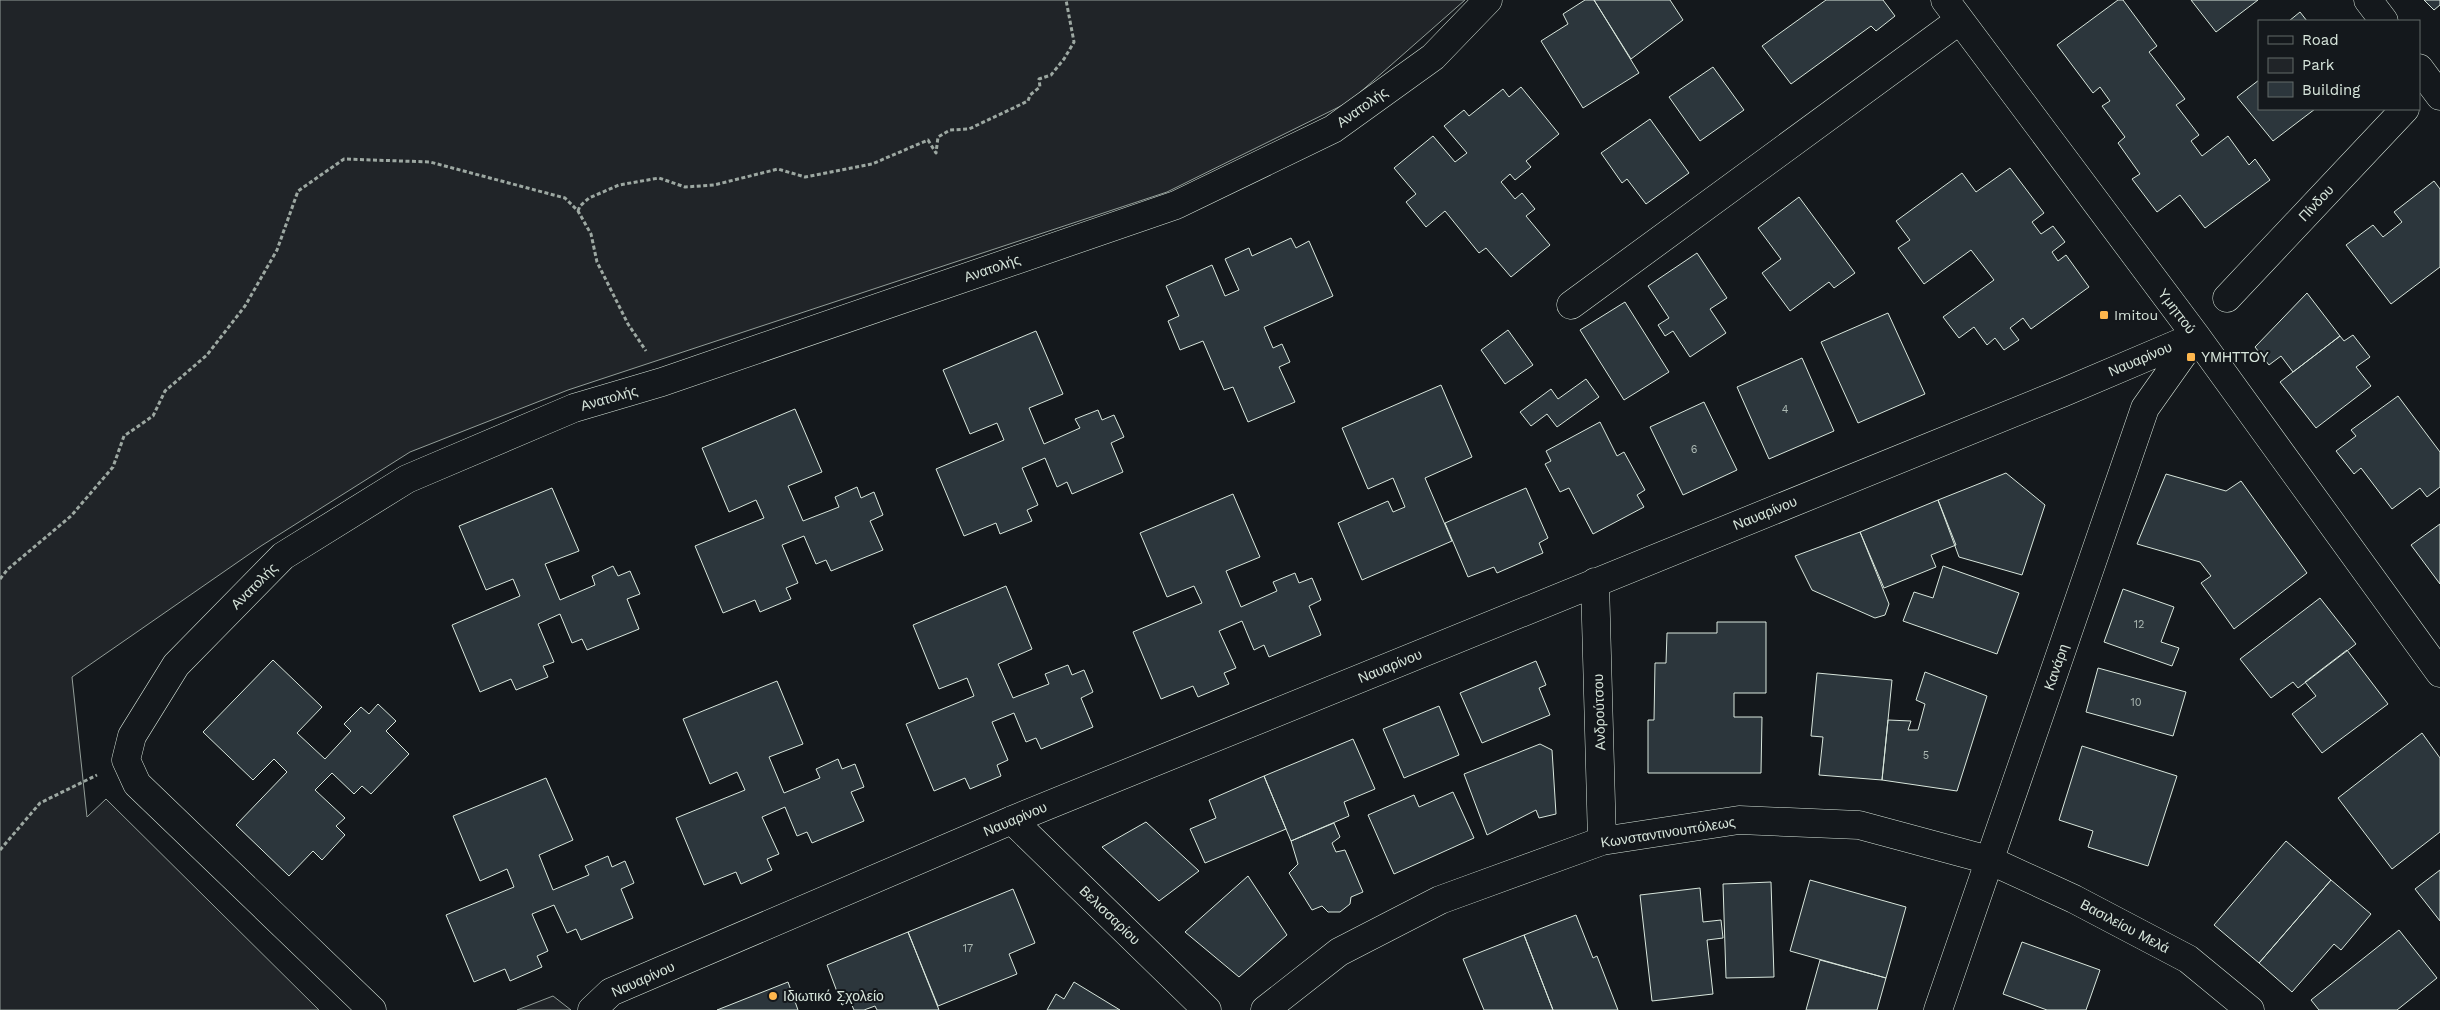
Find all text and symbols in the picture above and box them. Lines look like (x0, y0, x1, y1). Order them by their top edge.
legend (2258, 20, 2420, 110)
text: Road (2302, 31, 2339, 49)
text: Park (2302, 56, 2335, 74)
text: Building (2302, 81, 2360, 99)
street label: Ανατολής (1333, 84, 1391, 130)
street label: Πίνδου (2295, 182, 2337, 224)
street label: Ανατολής (962, 251, 1023, 285)
street label: Υμηττού (2155, 285, 2199, 337)
place label: Imitou (2114, 307, 2158, 323)
marker: Imitou (2098, 309, 2110, 321)
street label: Ναυαρίνου (2106, 338, 2174, 380)
place label: ΥΜΗΤΤΟΥ (2201, 349, 2269, 365)
marker: ΥΜΗΤΤΟΥ (2185, 351, 2197, 363)
street label: Ανατολής (579, 382, 640, 414)
house number: 4 (1782, 403, 1789, 416)
house number: 6 (1691, 443, 1698, 456)
street label: Ναυαρίνου (1731, 493, 1799, 533)
street label: Ανατολής (228, 559, 281, 612)
house number: 12 (2134, 618, 2144, 631)
street label: Κανάρη (2041, 642, 2071, 692)
street label: Ναυαρίνου (1356, 646, 1424, 686)
street label: Ανδρούτσου (1590, 673, 1608, 751)
house number: 10 (2130, 696, 2142, 709)
house number: 5 (1923, 749, 1929, 762)
street label: Ναυαρίνου (981, 798, 1049, 840)
street label: Κωνσταντινουπόλεως (1600, 813, 1737, 851)
street label: Βελισσαρίου (1077, 882, 1143, 948)
street label: Βασιλείου Μελά (2078, 896, 2172, 956)
house number: 17 (963, 942, 973, 955)
street label: Ναυαρίνου (609, 958, 677, 1000)
place label: Ιδιωτικό Σχολείο (783, 988, 884, 1004)
marker: Ιδιωτικό Σχολείο (767, 990, 779, 1002)

